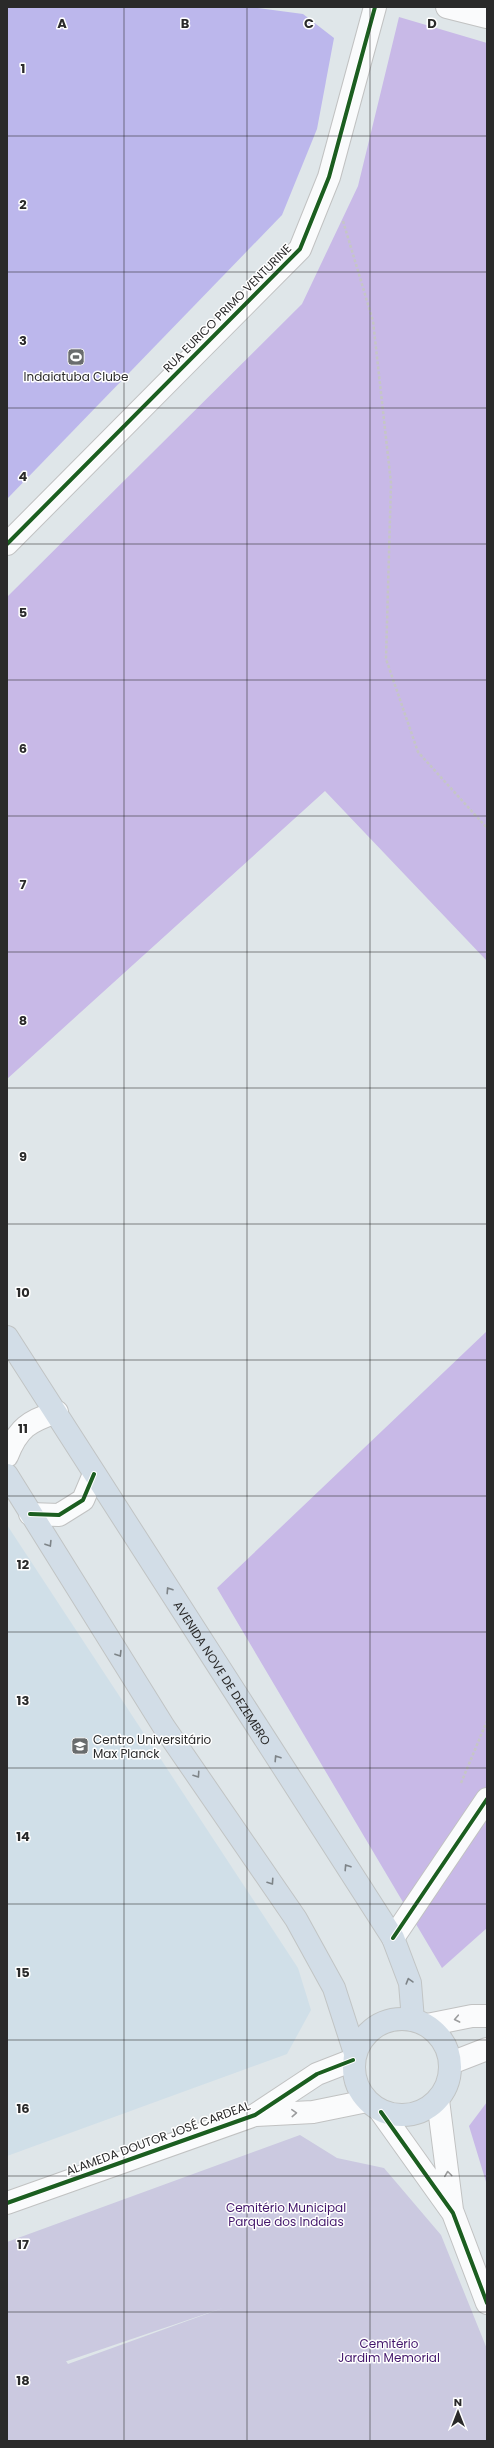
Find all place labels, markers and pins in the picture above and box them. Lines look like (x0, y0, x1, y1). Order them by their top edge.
sports icon: Indaiatuba Clube (66, 347, 86, 367)
place label: Indaiatuba Clube (24, 368, 128, 385)
place label: Centro Universitário Max Planck (93, 1731, 212, 1762)
school or university icon: Centro Universitário Max Planck (70, 1736, 90, 1756)

